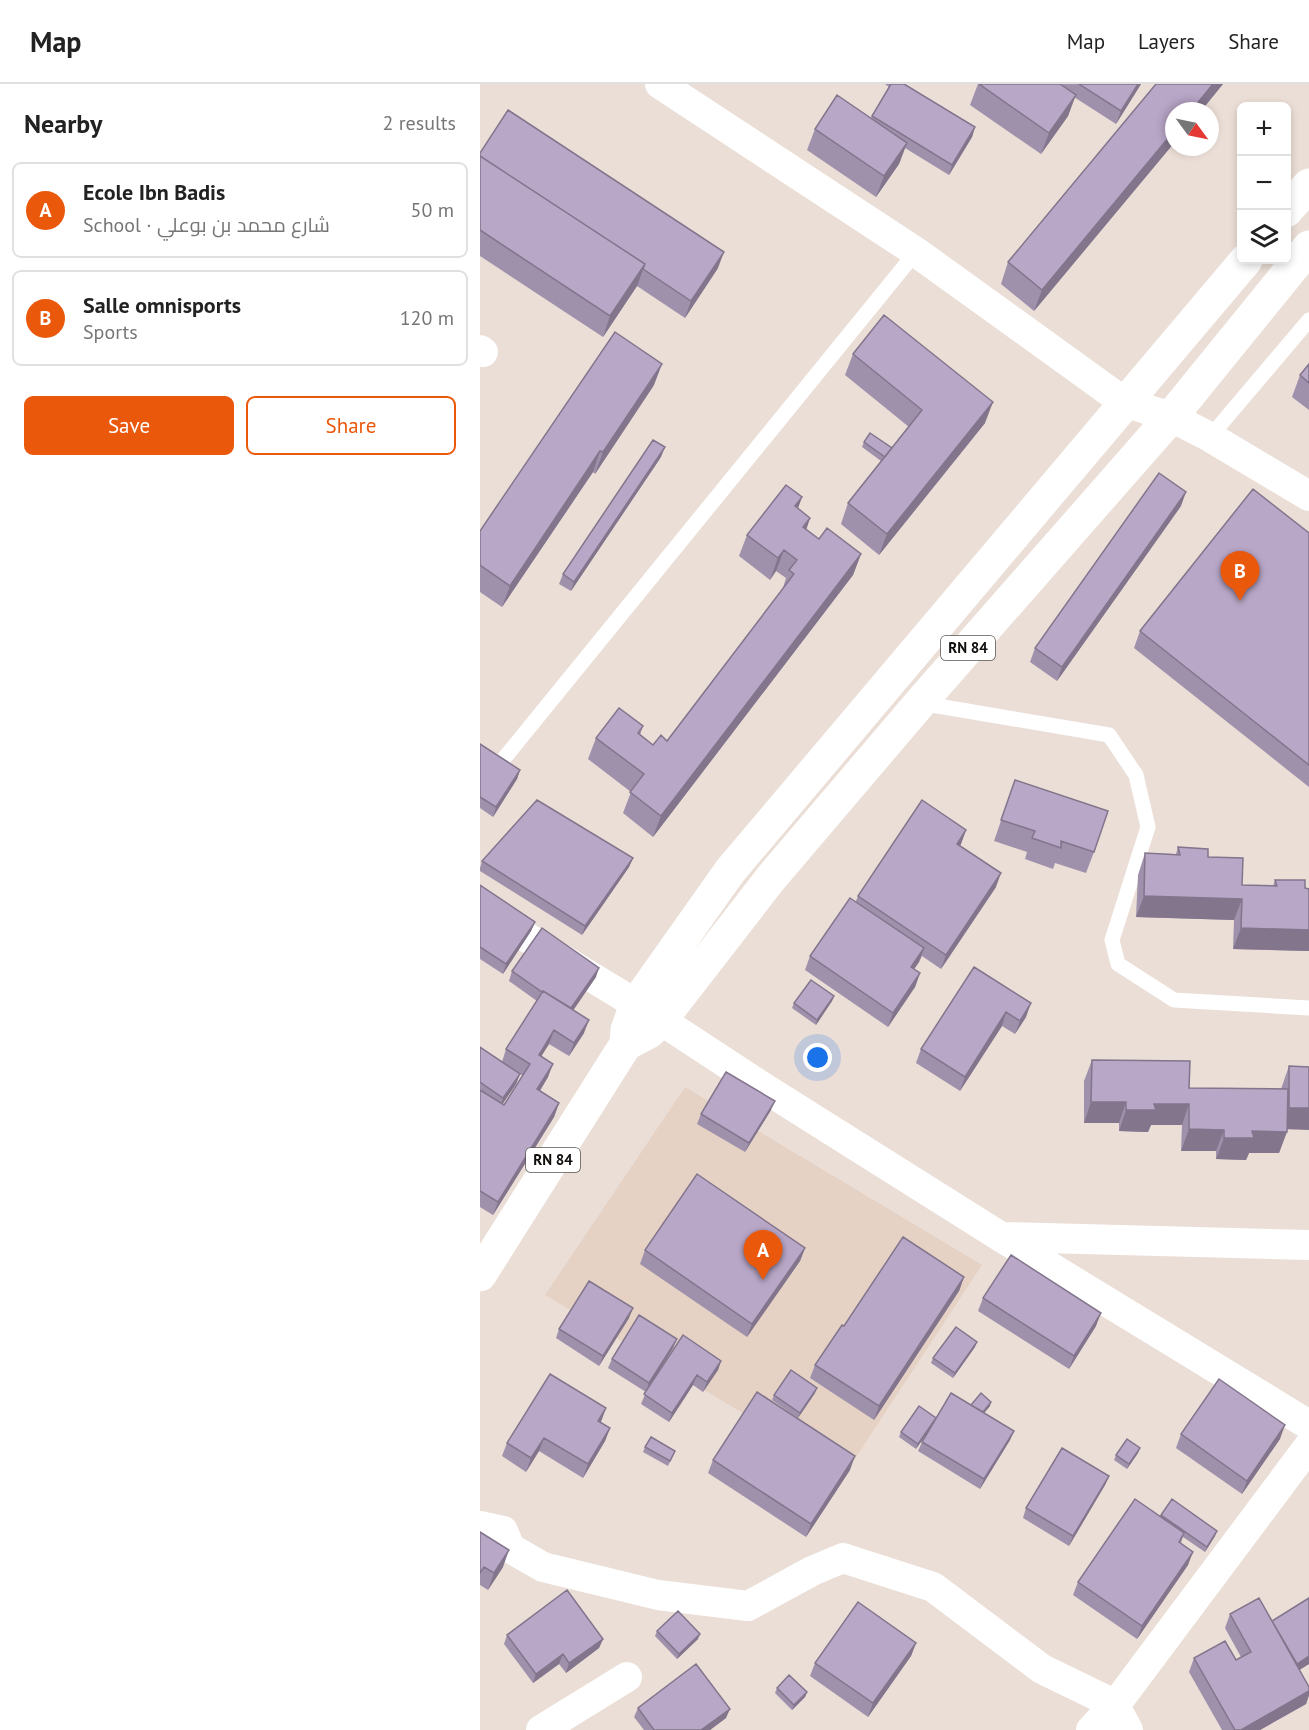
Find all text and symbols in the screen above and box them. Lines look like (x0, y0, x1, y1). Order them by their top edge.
text: Map (30, 23, 81, 60)
text: Map (1067, 28, 1105, 55)
text: Layers (1138, 28, 1195, 55)
text: Share (1228, 28, 1279, 55)
north arrow (1165, 102, 1219, 156)
map controls (1237, 102, 1291, 264)
button: + (1237, 102, 1291, 156)
text: Nearby (24, 107, 102, 140)
text: 2 results (383, 110, 456, 136)
button: − (1237, 156, 1291, 210)
text: Ecole Ibn Badis (83, 178, 225, 206)
text: A (39, 197, 52, 223)
text: 50 m (411, 197, 454, 223)
button: layers (1237, 210, 1291, 264)
text: School · شارع محمد بن بوعلي (83, 212, 330, 238)
text: Salle omnisports (83, 291, 241, 319)
text: B (40, 305, 51, 331)
text: 120 m (400, 305, 454, 331)
text: Sports (83, 319, 138, 345)
button: Save (24, 396, 234, 455)
button: Share (246, 396, 456, 455)
pin: B (1220, 552, 1260, 601)
road number: RN 84 (941, 636, 995, 660)
your location (803, 1043, 832, 1072)
road number: RN 84 (526, 1148, 580, 1172)
pin: A (744, 1230, 782, 1280)

